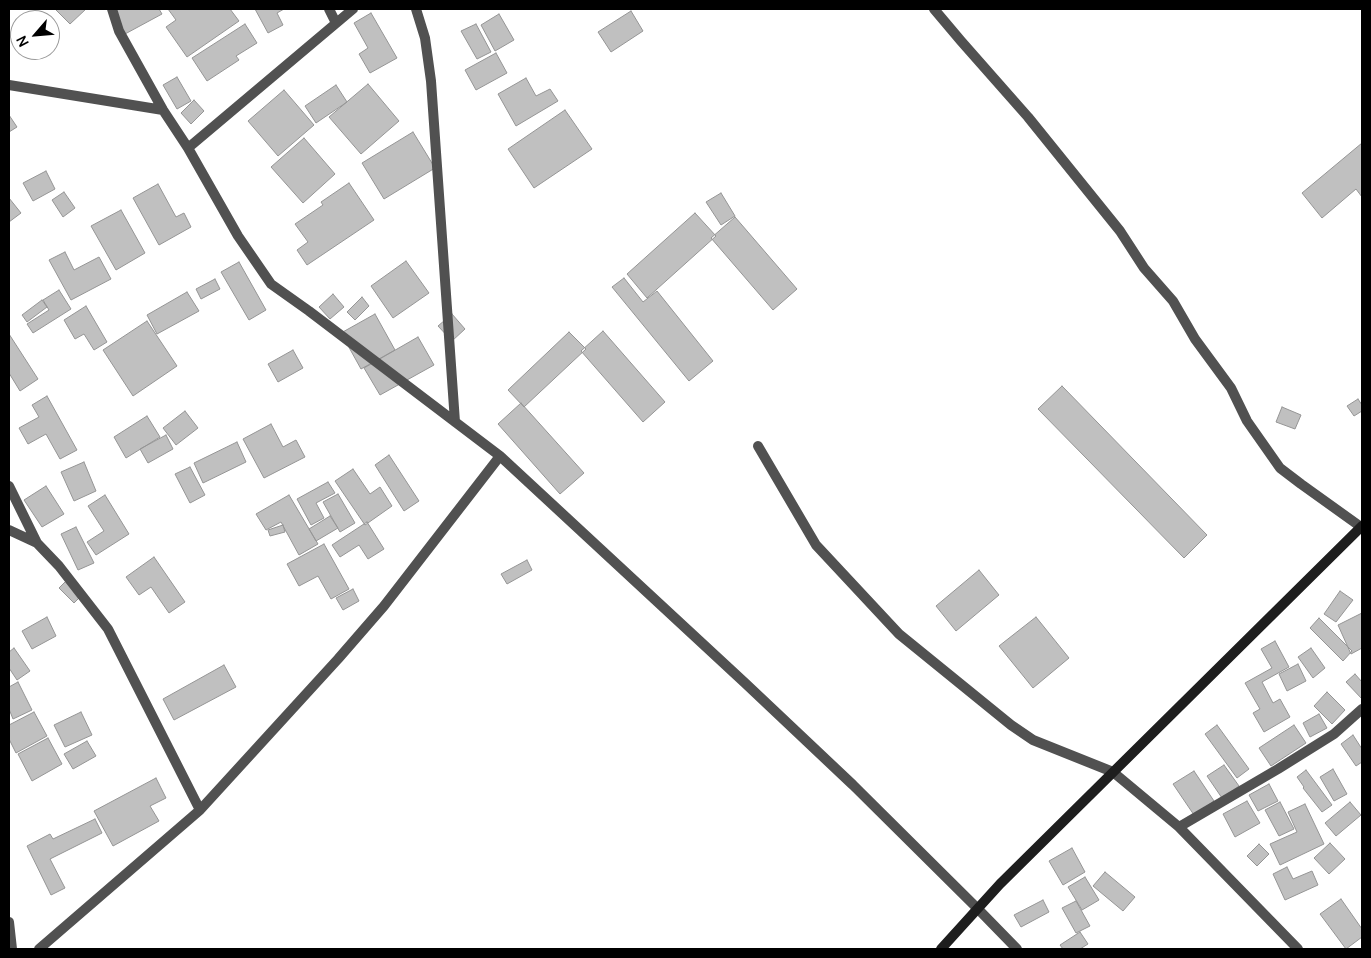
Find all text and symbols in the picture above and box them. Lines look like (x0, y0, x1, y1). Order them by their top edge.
north arrow (10, 10, 60, 60)
text: N (11, 33, 33, 50)

